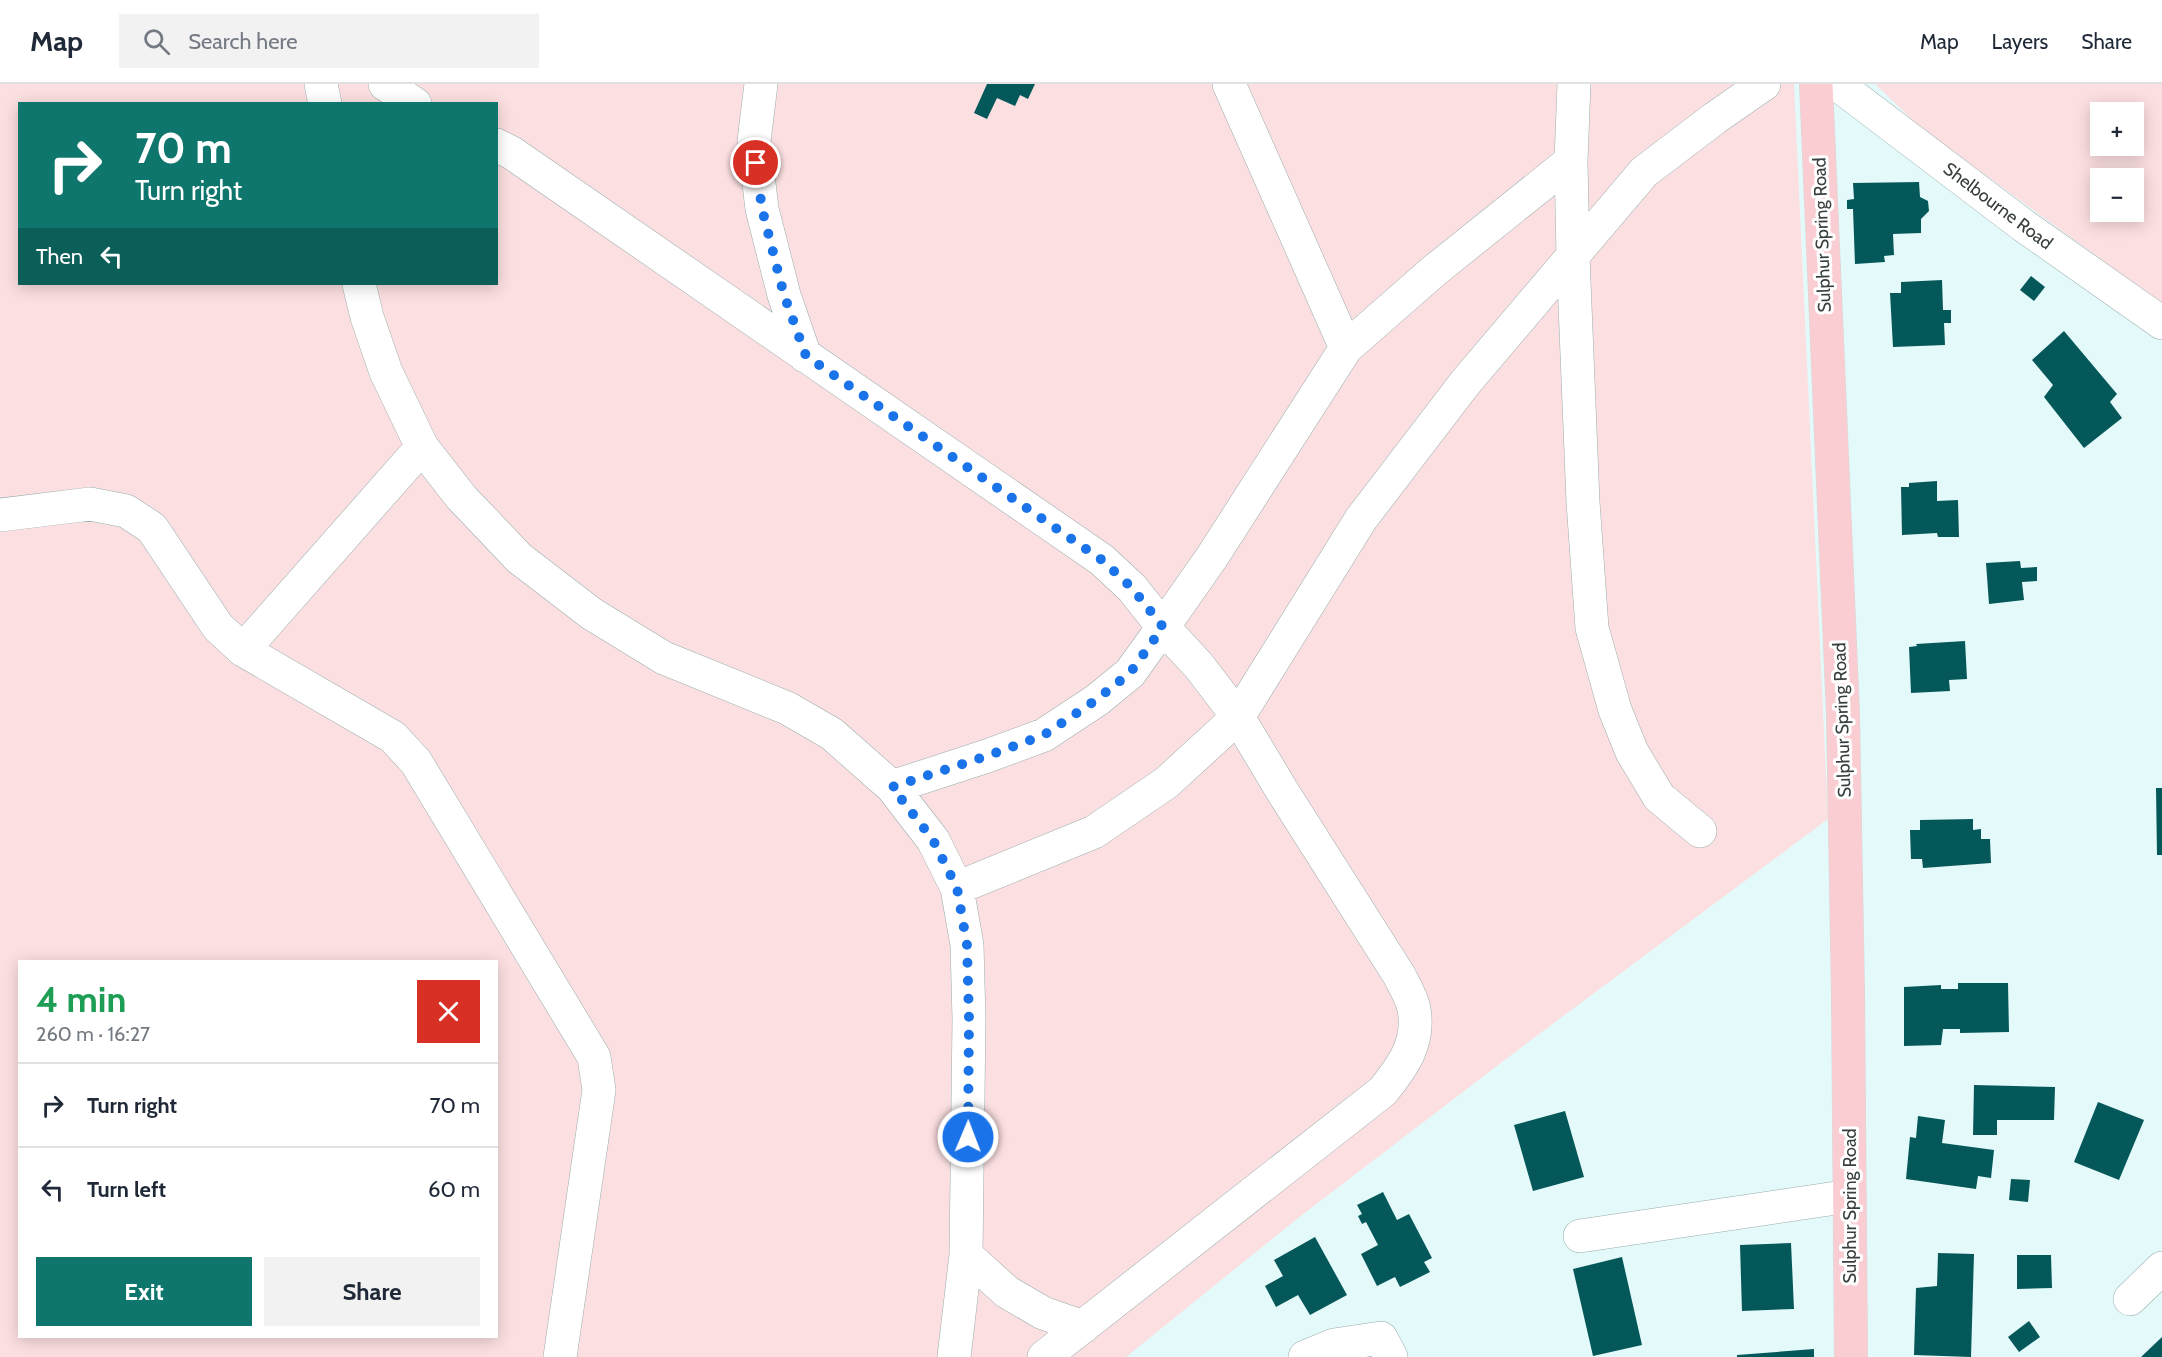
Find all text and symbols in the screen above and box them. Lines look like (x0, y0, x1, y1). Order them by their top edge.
search box (119, 14, 539, 68)
text: Map (30, 24, 83, 58)
icon: search (140, 25, 173, 58)
text: Search here (188, 28, 297, 55)
text: Map (1920, 29, 1959, 54)
text: Layers (1992, 29, 2048, 54)
text: Share (2081, 29, 2132, 54)
map controls (2090, 102, 2144, 222)
button: + (2090, 102, 2144, 156)
text: 70 m (135, 122, 232, 174)
icon: right (36, 126, 114, 204)
pin (730, 137, 781, 188)
icon: arrive (739, 146, 772, 179)
street label: Sulphur Spring Road (1808, 157, 1836, 313)
street label: Shelbourne Road (1939, 158, 2057, 254)
button: − (2090, 168, 2144, 222)
text: Turn right (135, 174, 242, 207)
icon: left (95, 240, 128, 273)
text: Then (36, 243, 83, 270)
street label: Sulphur Spring Road (1828, 642, 1856, 798)
text: 4 min (36, 977, 126, 1021)
button: close (417, 980, 480, 1043)
text: 260 m · 16:27 (36, 1022, 150, 1046)
icon: right (36, 1089, 69, 1122)
text: Turn right (87, 1092, 177, 1119)
text: 70 m (430, 1092, 480, 1119)
position arrow (936, 1105, 1000, 1169)
street label: Sulphur Spring Road (1839, 1128, 1861, 1284)
icon: left (36, 1173, 69, 1206)
text: Turn left (87, 1176, 166, 1203)
text: 60 m (428, 1176, 480, 1203)
button: Exit (36, 1257, 252, 1326)
button: Share (264, 1257, 480, 1326)

